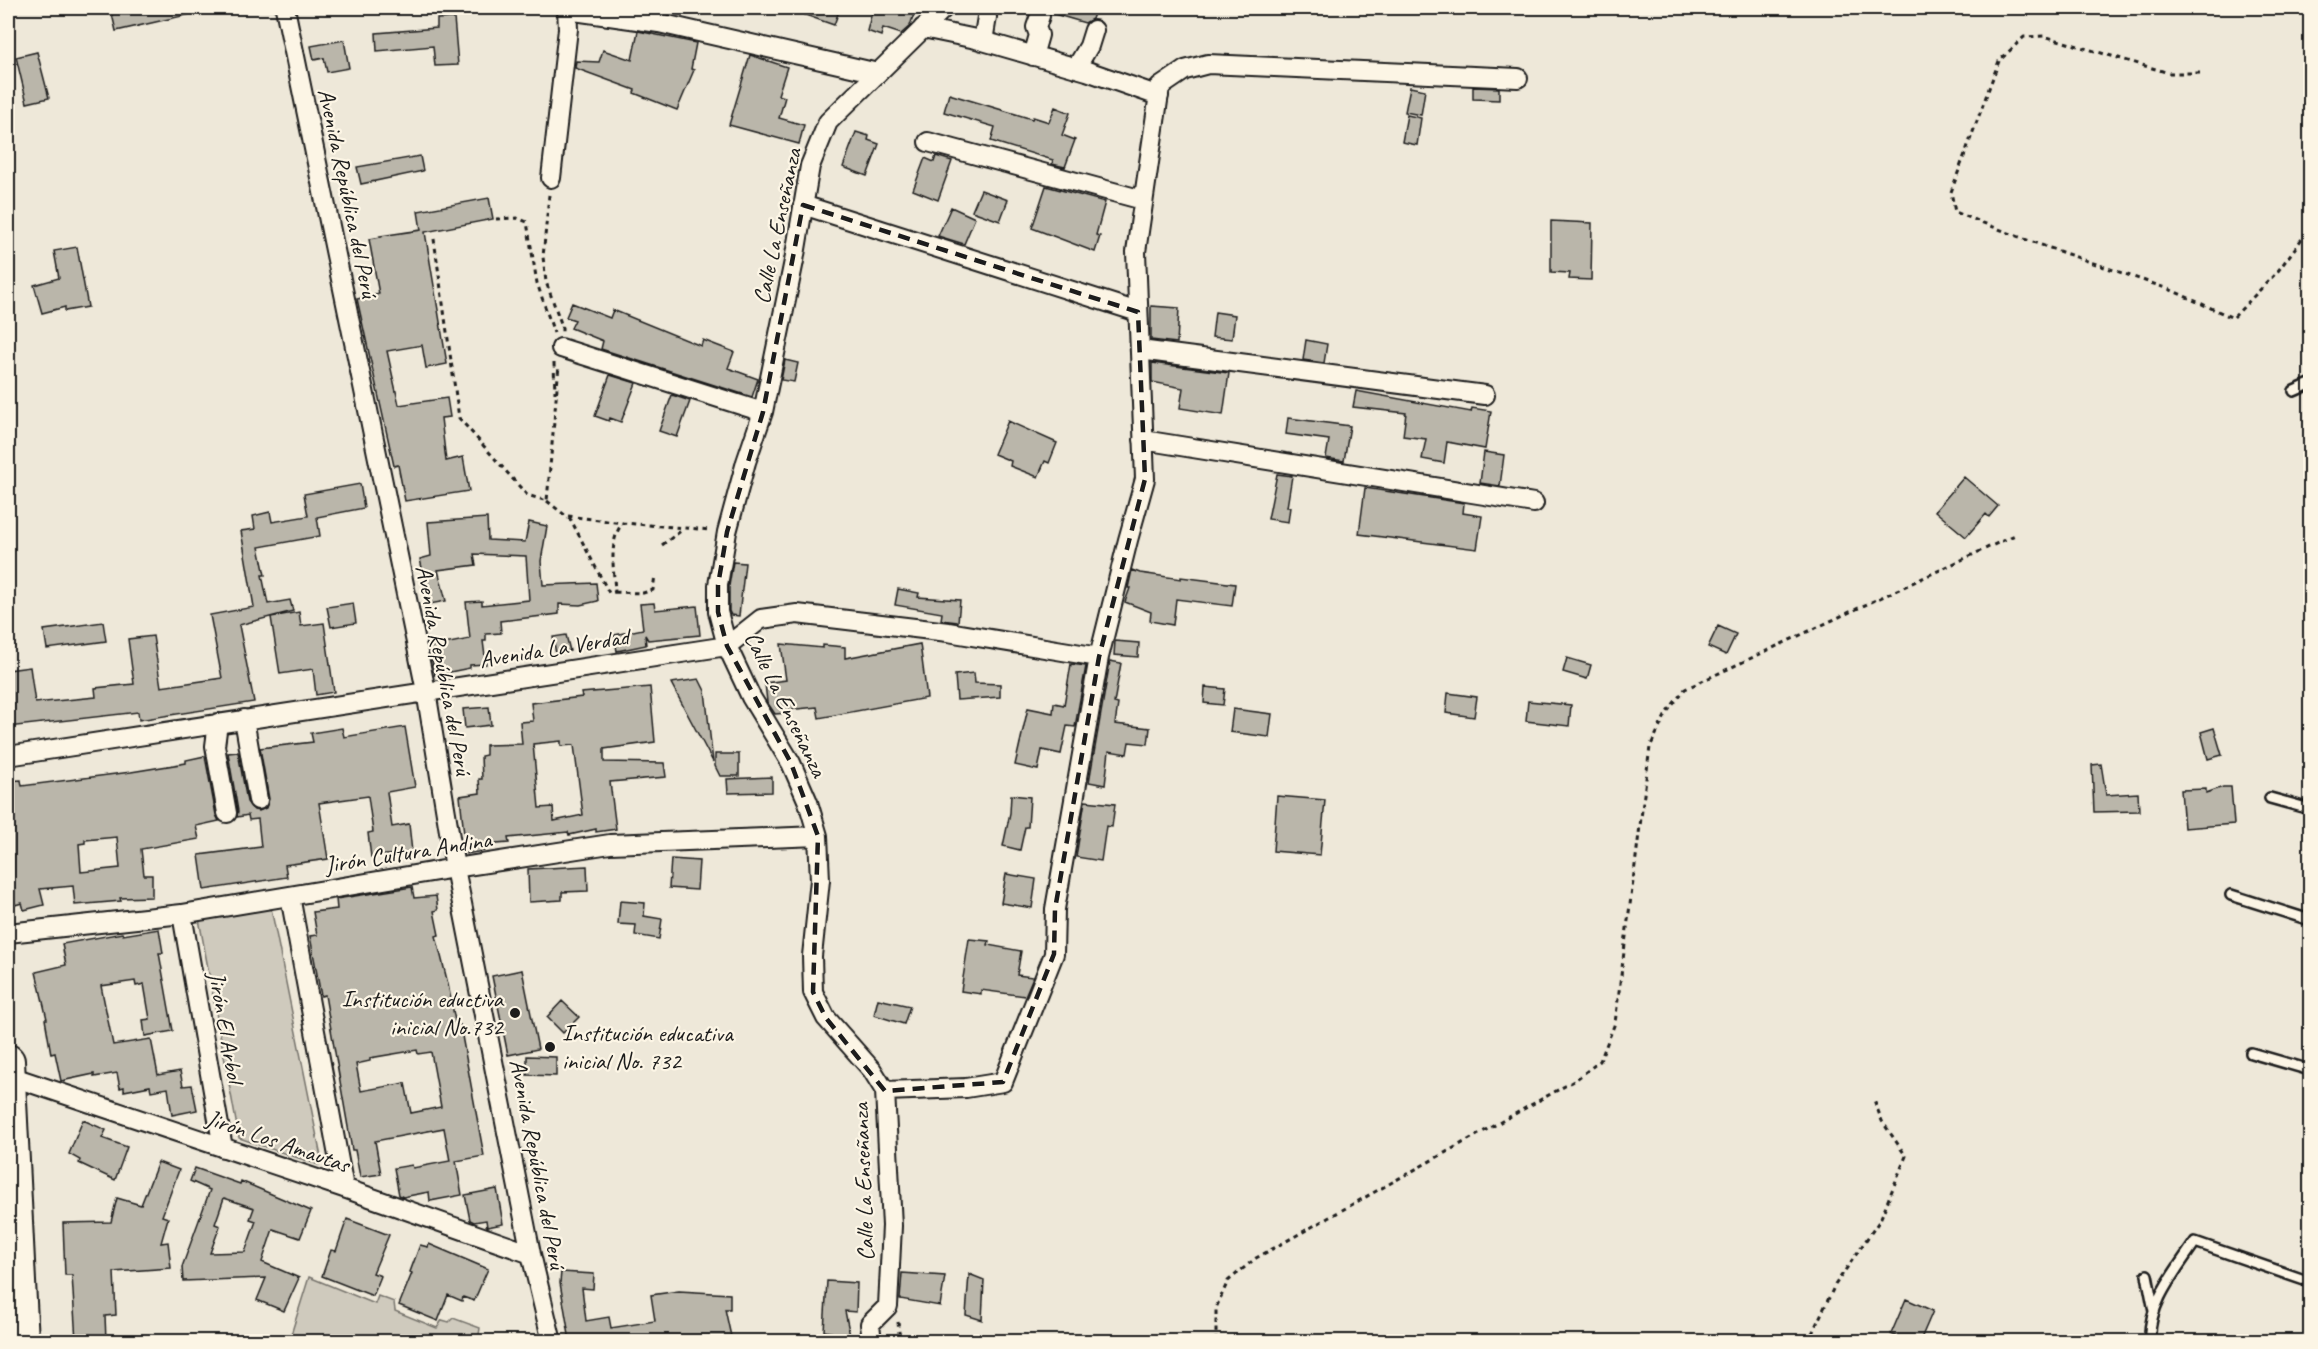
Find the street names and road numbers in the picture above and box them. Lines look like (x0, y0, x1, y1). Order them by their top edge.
street label: Avenida República del Perú (311, 86, 385, 302)
street label: Calle La Enseñanza (746, 144, 808, 306)
street label: Avenida República del Perú (409, 563, 479, 779)
street label: Avenida La Verdad (477, 621, 634, 675)
street label: Calle La Enseñanza (738, 626, 835, 783)
street label: Jirón Cultura Andina (322, 824, 495, 880)
street label: Jirón El Arbol (201, 968, 251, 1089)
street label: Avenida República del Perú (503, 1057, 573, 1273)
street label: Calle La Enseñanza (845, 1101, 881, 1262)
street label: Jirón Los Amautas (202, 1102, 355, 1180)

